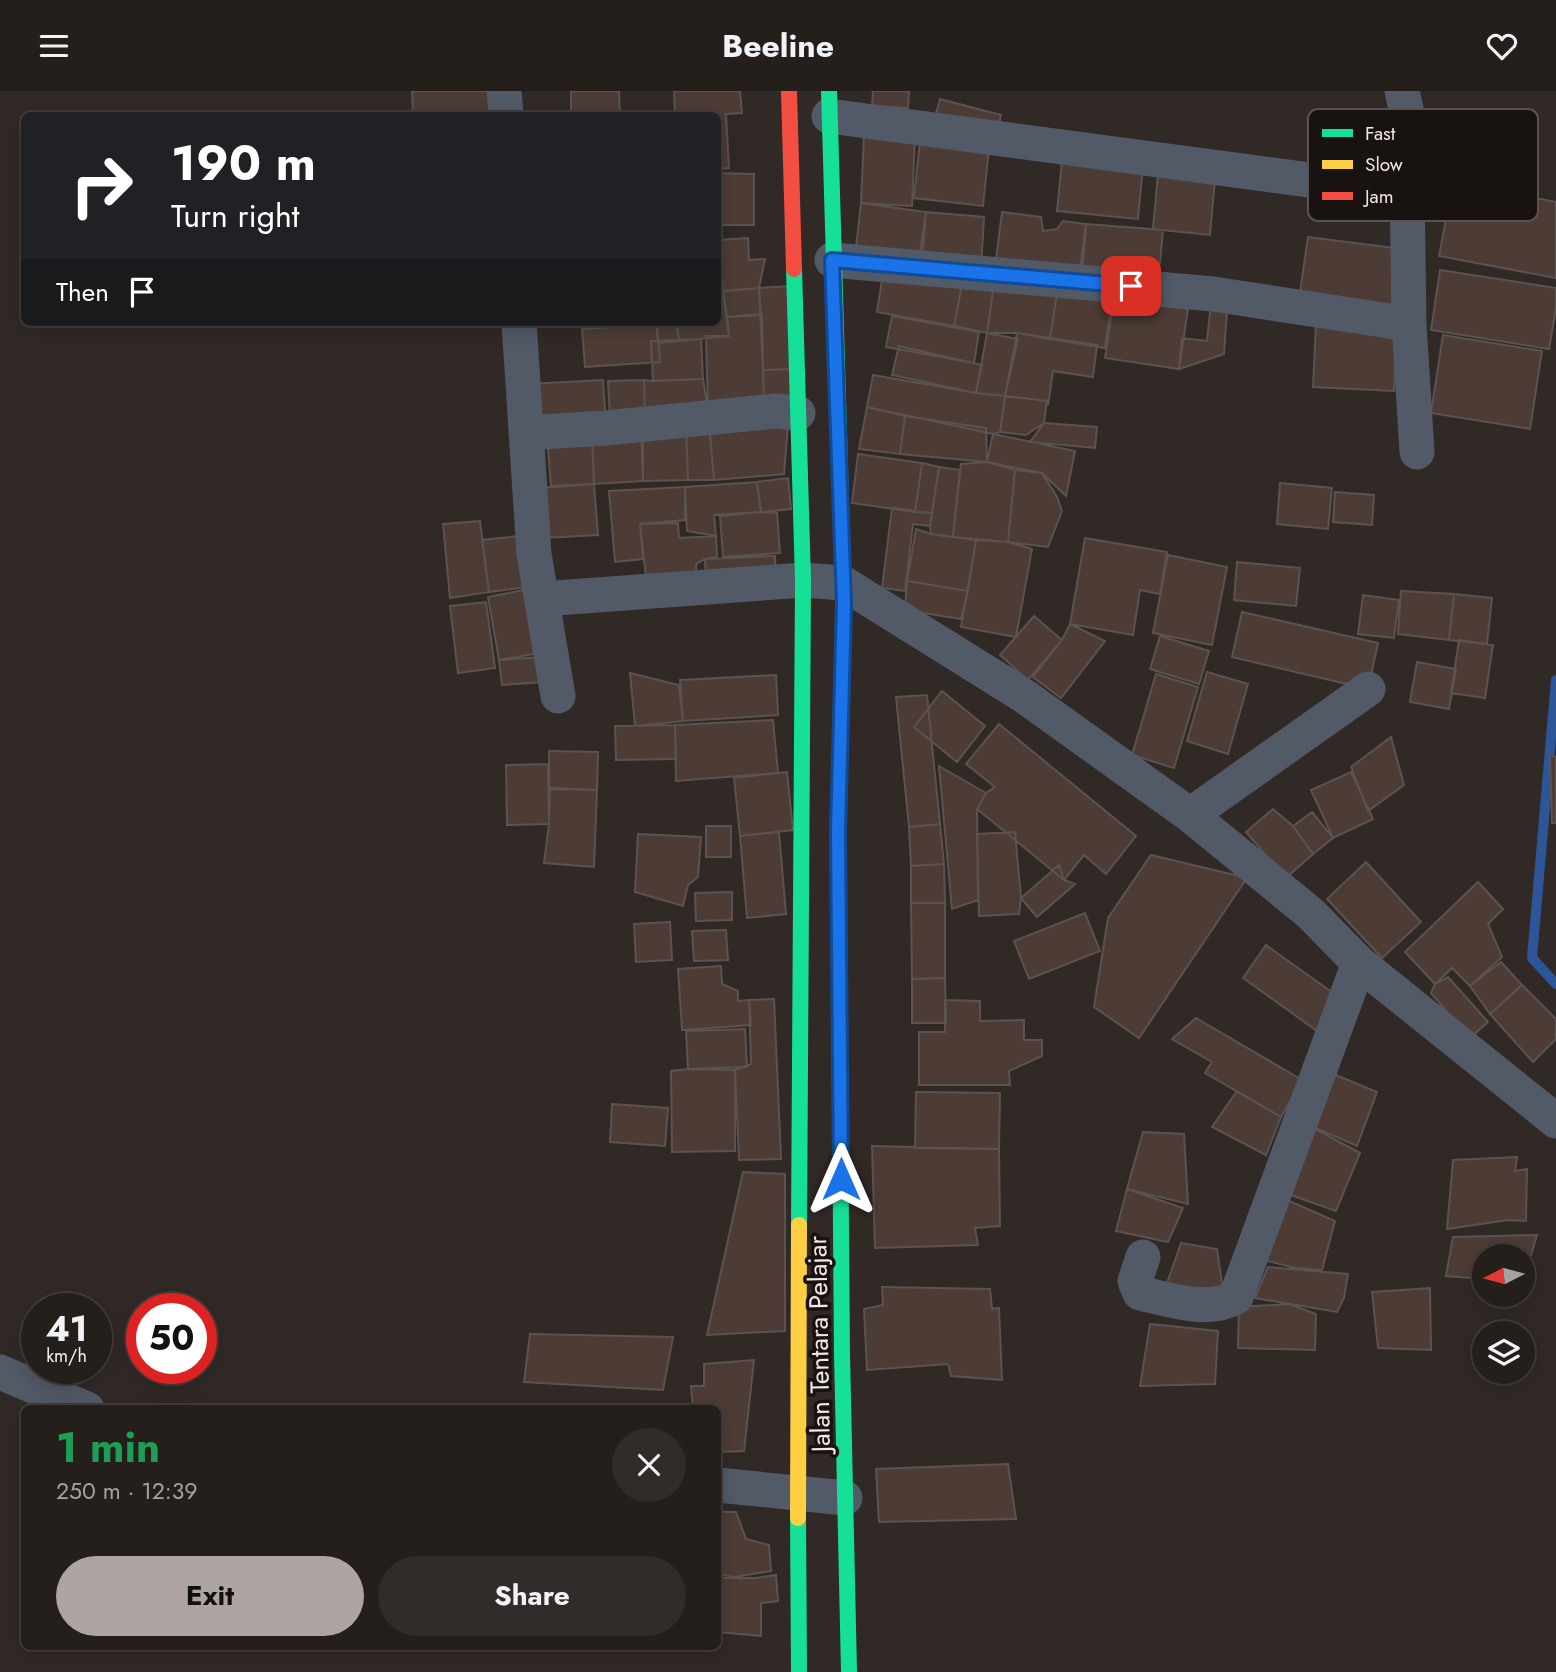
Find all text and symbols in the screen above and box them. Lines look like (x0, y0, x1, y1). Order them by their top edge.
text: Beeline (722, 23, 834, 69)
icon: menu (35, 27, 73, 65)
icon: heart (1483, 27, 1521, 65)
legend (1308, 109, 1538, 221)
text: Fast (1365, 120, 1396, 147)
text: 190 m (171, 128, 316, 198)
icon: right (56, 140, 147, 231)
text: Slow (1365, 151, 1403, 178)
text: Jam (1362, 183, 1394, 210)
text: Turn right (171, 193, 300, 239)
pin (1101, 256, 1161, 316)
icon: arrive (1112, 267, 1150, 305)
text: Then (56, 273, 109, 311)
icon: arrive (123, 273, 161, 311)
position arrow (804, 1142, 878, 1216)
street label: Jalan Tentara Pelajar (798, 1235, 840, 1456)
north arrow (1472, 1244, 1535, 1307)
map controls (1472, 1244, 1535, 1384)
speed limit sign: 50 (126, 1293, 217, 1384)
text: 41 (45, 1304, 88, 1354)
button: layers (1472, 1321, 1535, 1384)
text: km/h (46, 1343, 87, 1369)
text: 1 min (56, 1417, 160, 1478)
button: close (612, 1428, 686, 1502)
text: 250 m · 12:39 (56, 1474, 198, 1508)
button: Exit (56, 1556, 364, 1636)
button: Share (378, 1556, 686, 1636)

